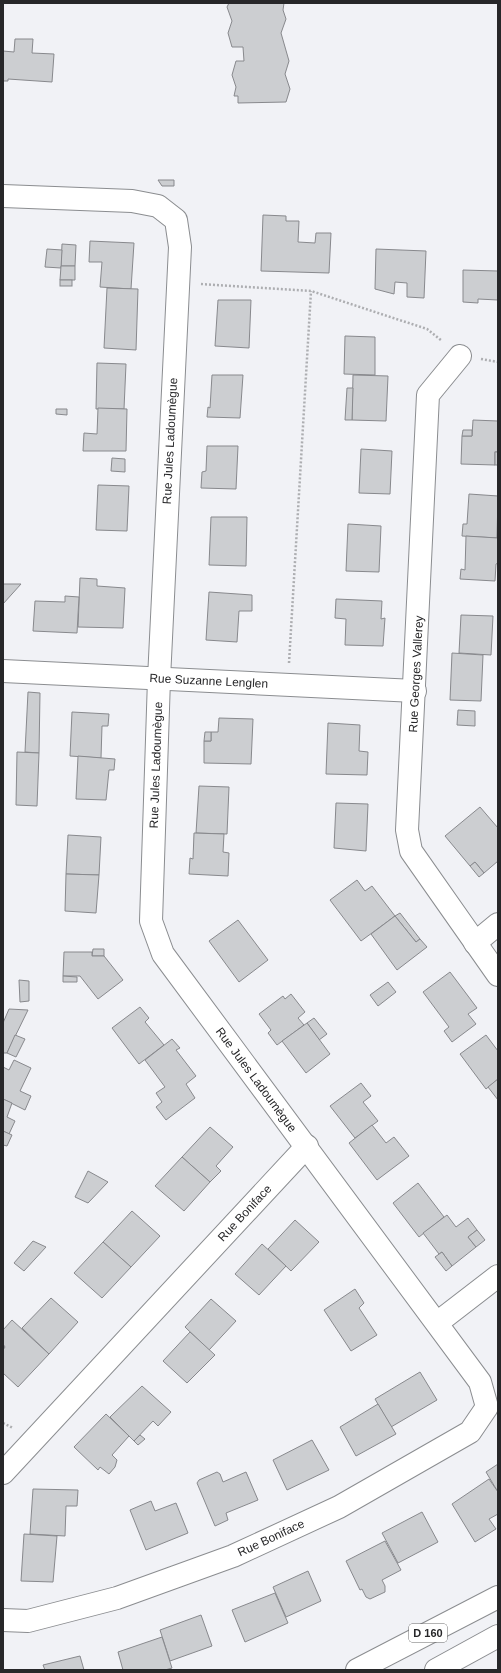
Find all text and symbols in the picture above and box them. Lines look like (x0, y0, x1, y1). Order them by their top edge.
street label: Rue Jules Ladoumègue (160, 377, 180, 505)
street label: Rue Georges Vallerey (406, 615, 426, 733)
street label: Rue Suzanne Lenglen (149, 671, 269, 691)
street label: Rue Jules Ladoumègue (147, 701, 165, 829)
street label: Rue Jules Ladoumègue (213, 1025, 300, 1135)
street label: Rue Boniface (215, 1182, 275, 1244)
street label: Rue Boniface (235, 1516, 307, 1560)
road number: D 160 (409, 1624, 447, 1642)

